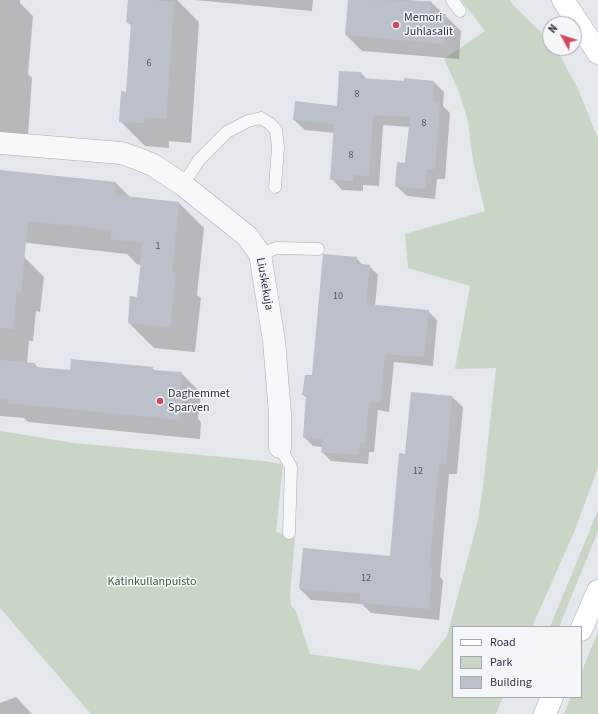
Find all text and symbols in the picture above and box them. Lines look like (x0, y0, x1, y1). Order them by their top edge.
place label: Memori Juhlasalit (404, 11, 453, 39)
north arrow (542, 16, 582, 56)
marker: Memori Juhlasalit (391, 20, 401, 30)
text: N (545, 21, 561, 36)
house number: 6 (147, 58, 151, 70)
house number: 8 (355, 89, 359, 101)
house number: 8 (422, 118, 426, 130)
house number: 8 (349, 150, 353, 162)
house number: 1 (156, 241, 160, 253)
street label: Liuskekuja (252, 256, 276, 312)
house number: 10 (333, 291, 343, 303)
place label: Daghemmet Sparven (168, 387, 230, 415)
marker: Daghemmet Sparven (155, 396, 165, 406)
house number: 12 (413, 466, 423, 478)
house number: 12 (361, 573, 371, 585)
park label: Katinkullanpuisto (108, 575, 196, 589)
legend (452, 626, 582, 698)
text: Road (490, 634, 516, 651)
text: Park (490, 654, 512, 671)
text: Building (490, 674, 532, 691)

